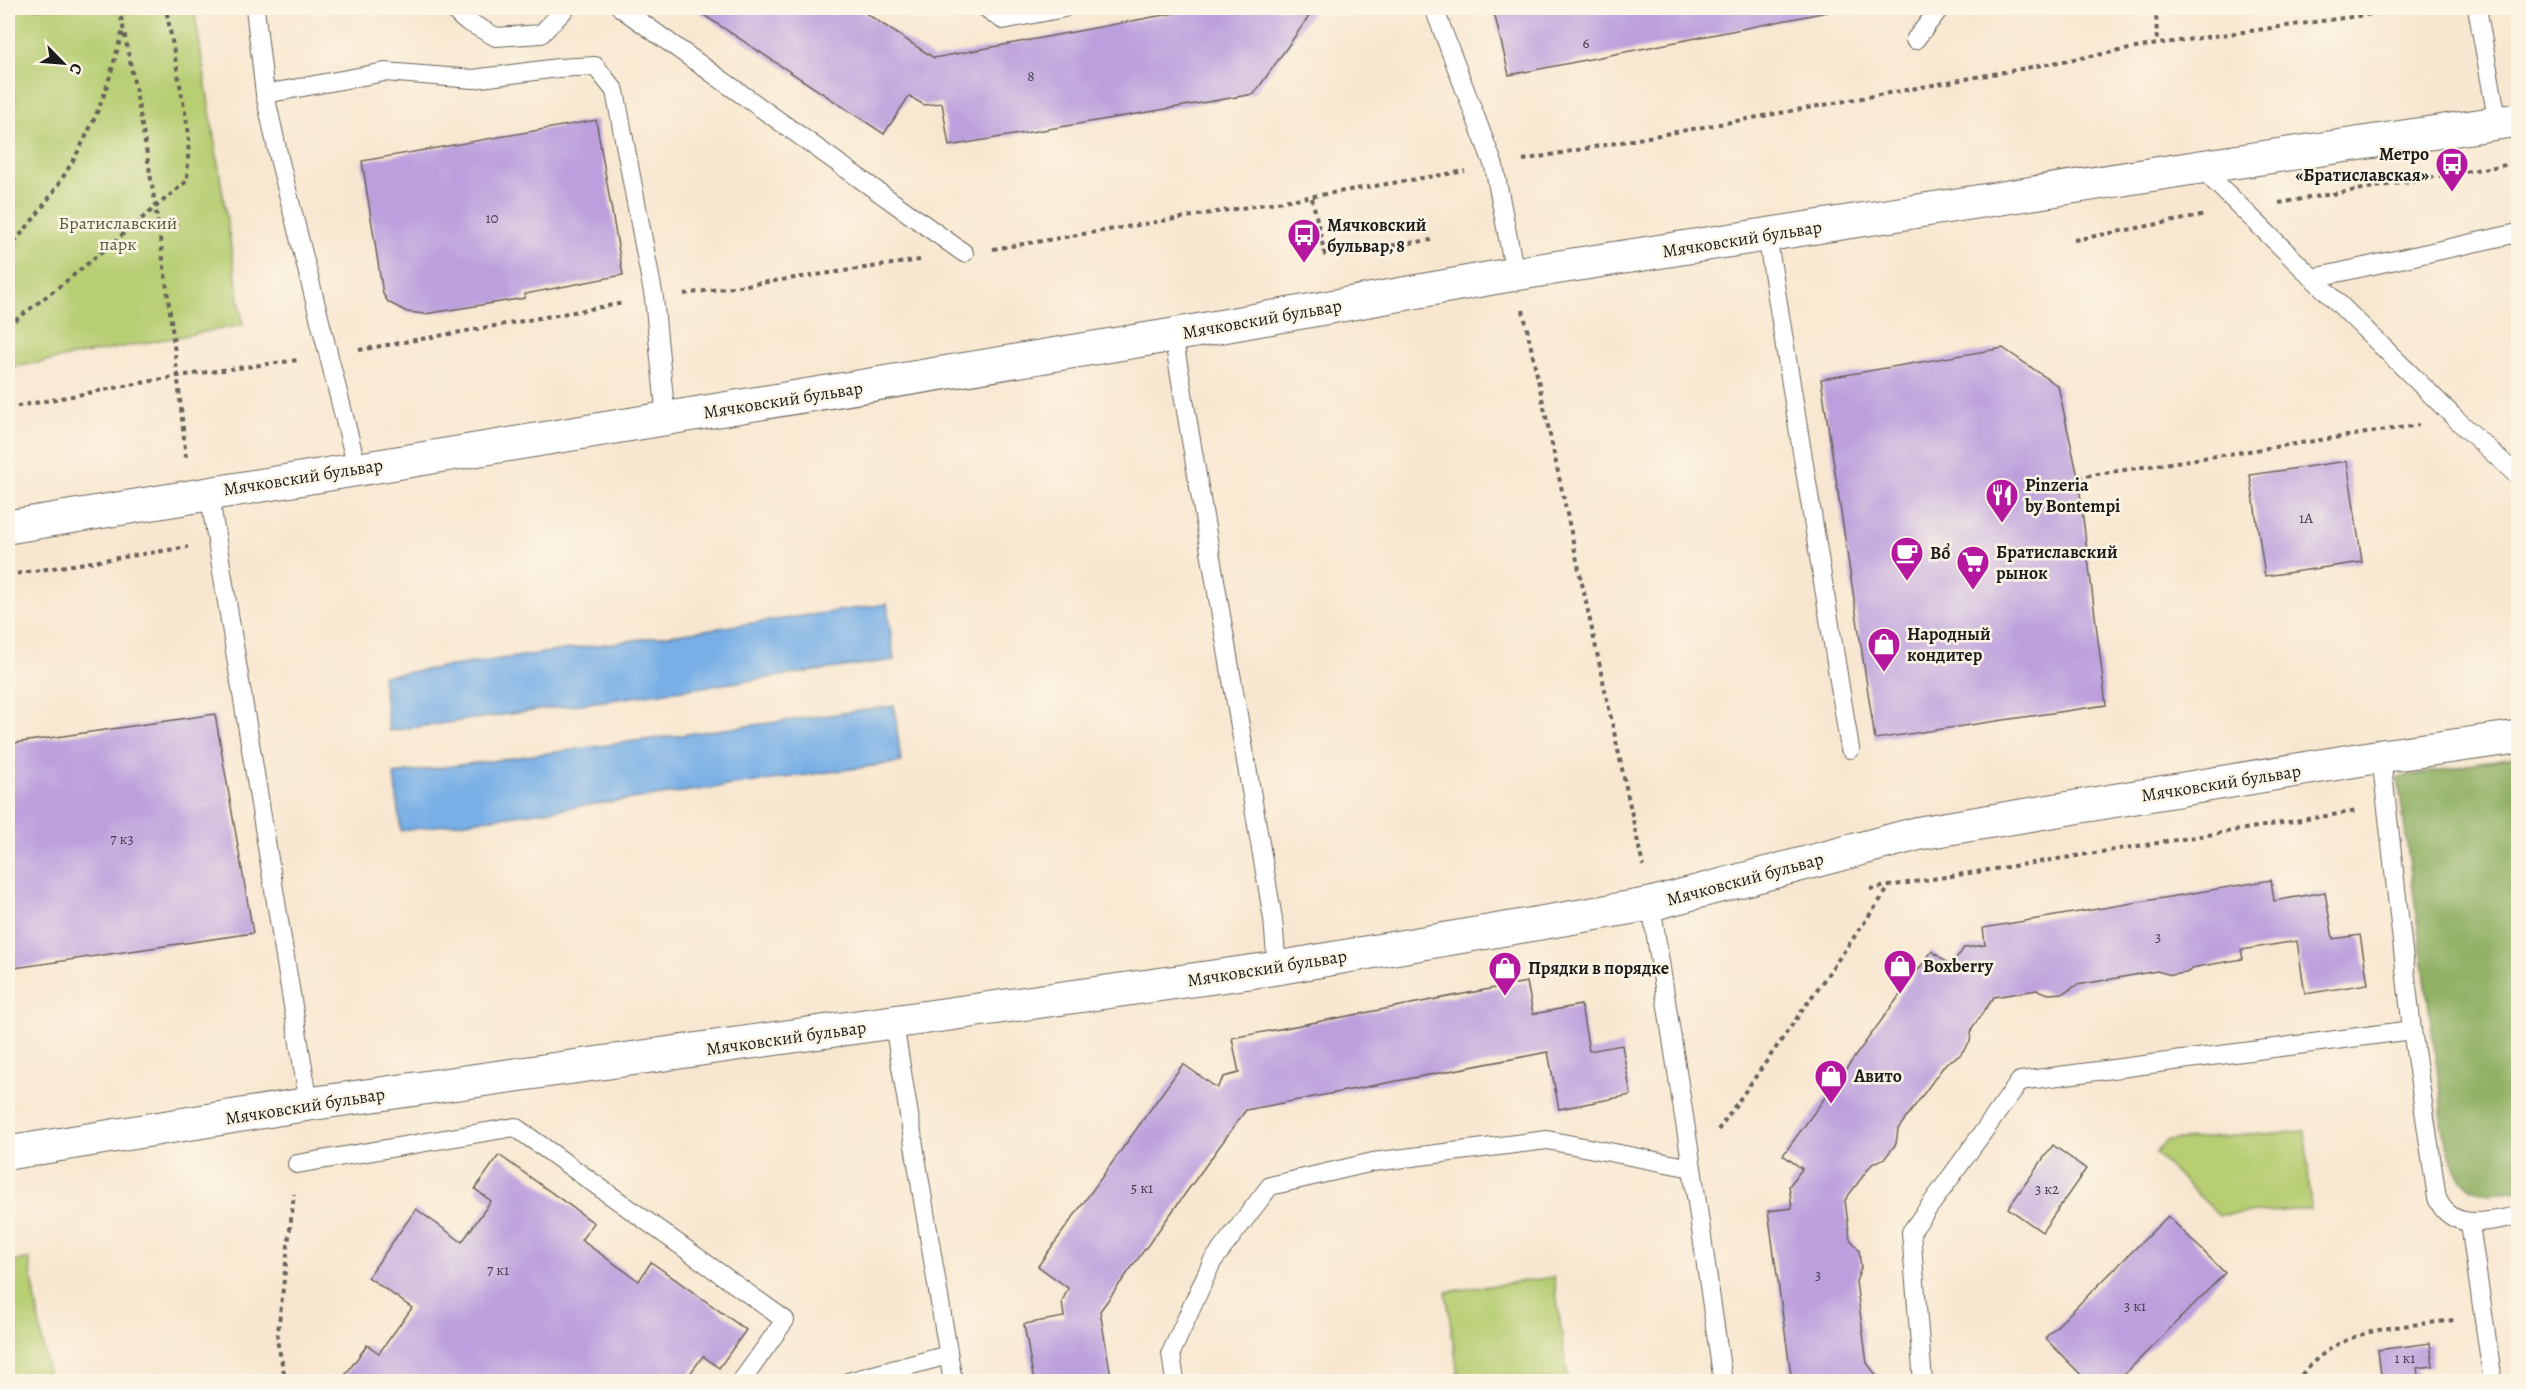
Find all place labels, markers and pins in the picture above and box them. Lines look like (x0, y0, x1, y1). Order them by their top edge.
place label: Метро «Братиславская» (2295, 142, 2429, 187)
bus stop icon: Метро «Братиславская» (2434, 146, 2470, 193)
place label: Мячковский бульвар, 8 (1327, 213, 1427, 258)
bus stop icon: Мячковский бульвар, 8 (1286, 217, 1322, 264)
place label: Pinzeria by Bontempi (2024, 473, 2120, 518)
restaurant icon: Pinzeria by Bontempi (1984, 477, 2020, 524)
cafe icon: Bổ (1889, 535, 1925, 582)
place label: Братиславский рынок (1996, 540, 2118, 585)
place label: Bổ (1930, 541, 1950, 565)
supermarket icon: Братиславский рынок (1955, 544, 1991, 591)
place label: Народный кондитер (1907, 622, 1991, 667)
shop icon: Народный кондитер (1866, 626, 1902, 673)
shop icon: Boxberry (1882, 948, 1918, 995)
shop icon: Прядки в порядке (1487, 950, 1523, 997)
place label: Boxberry (1923, 954, 1994, 978)
place label: Прядки в порядке (1528, 956, 1669, 980)
shop icon: Авито (1813, 1058, 1849, 1105)
place label: Авито (1853, 1064, 1902, 1088)

